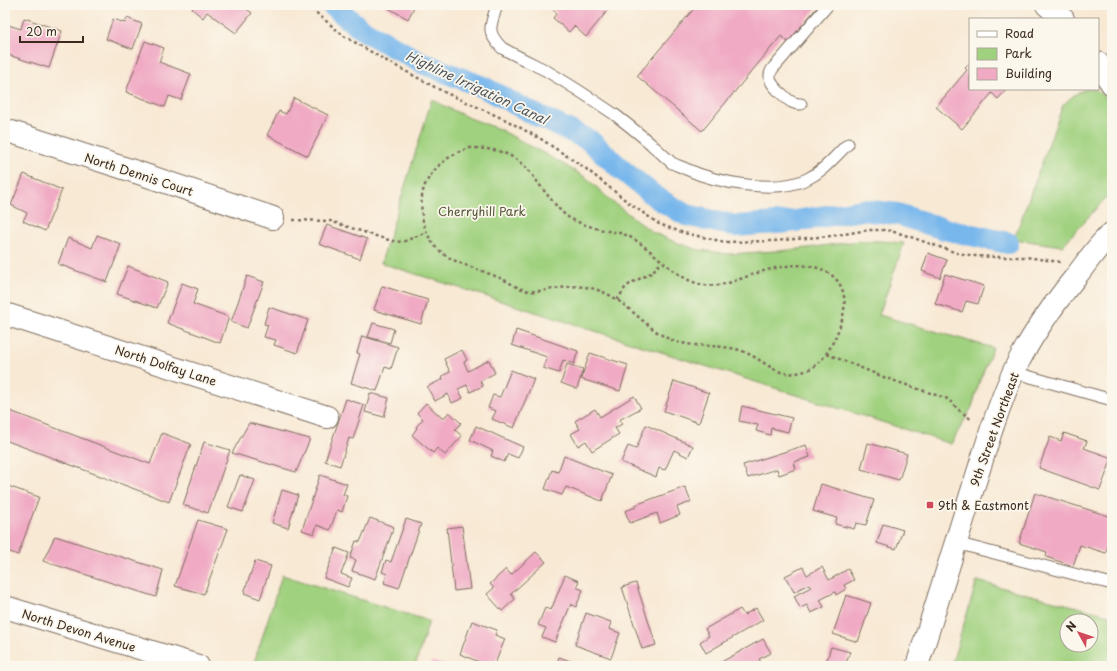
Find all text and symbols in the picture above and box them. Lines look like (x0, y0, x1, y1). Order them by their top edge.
scale bar (20, 18, 83, 44)
legend (969, 18, 1099, 90)
text: 20 m (26, 22, 57, 40)
text: Road (1005, 24, 1034, 42)
text: Park (1005, 44, 1032, 62)
water label: Highline Irrigation Canal (403, 46, 553, 129)
text: Building (1005, 64, 1052, 82)
street label: North Dennis Court (82, 148, 196, 200)
park label: Cherryhill Park (438, 202, 526, 220)
street label: North Dolfay Lane (113, 340, 219, 390)
street label: 9th Street Northeast (965, 369, 1023, 489)
place label: 9th & Eastmont (938, 496, 1029, 514)
marker: 9th & Eastmont (925, 500, 935, 510)
street label: North Devon Avenue (20, 604, 138, 656)
north arrow (1059, 613, 1099, 653)
text: N (1062, 617, 1080, 635)

